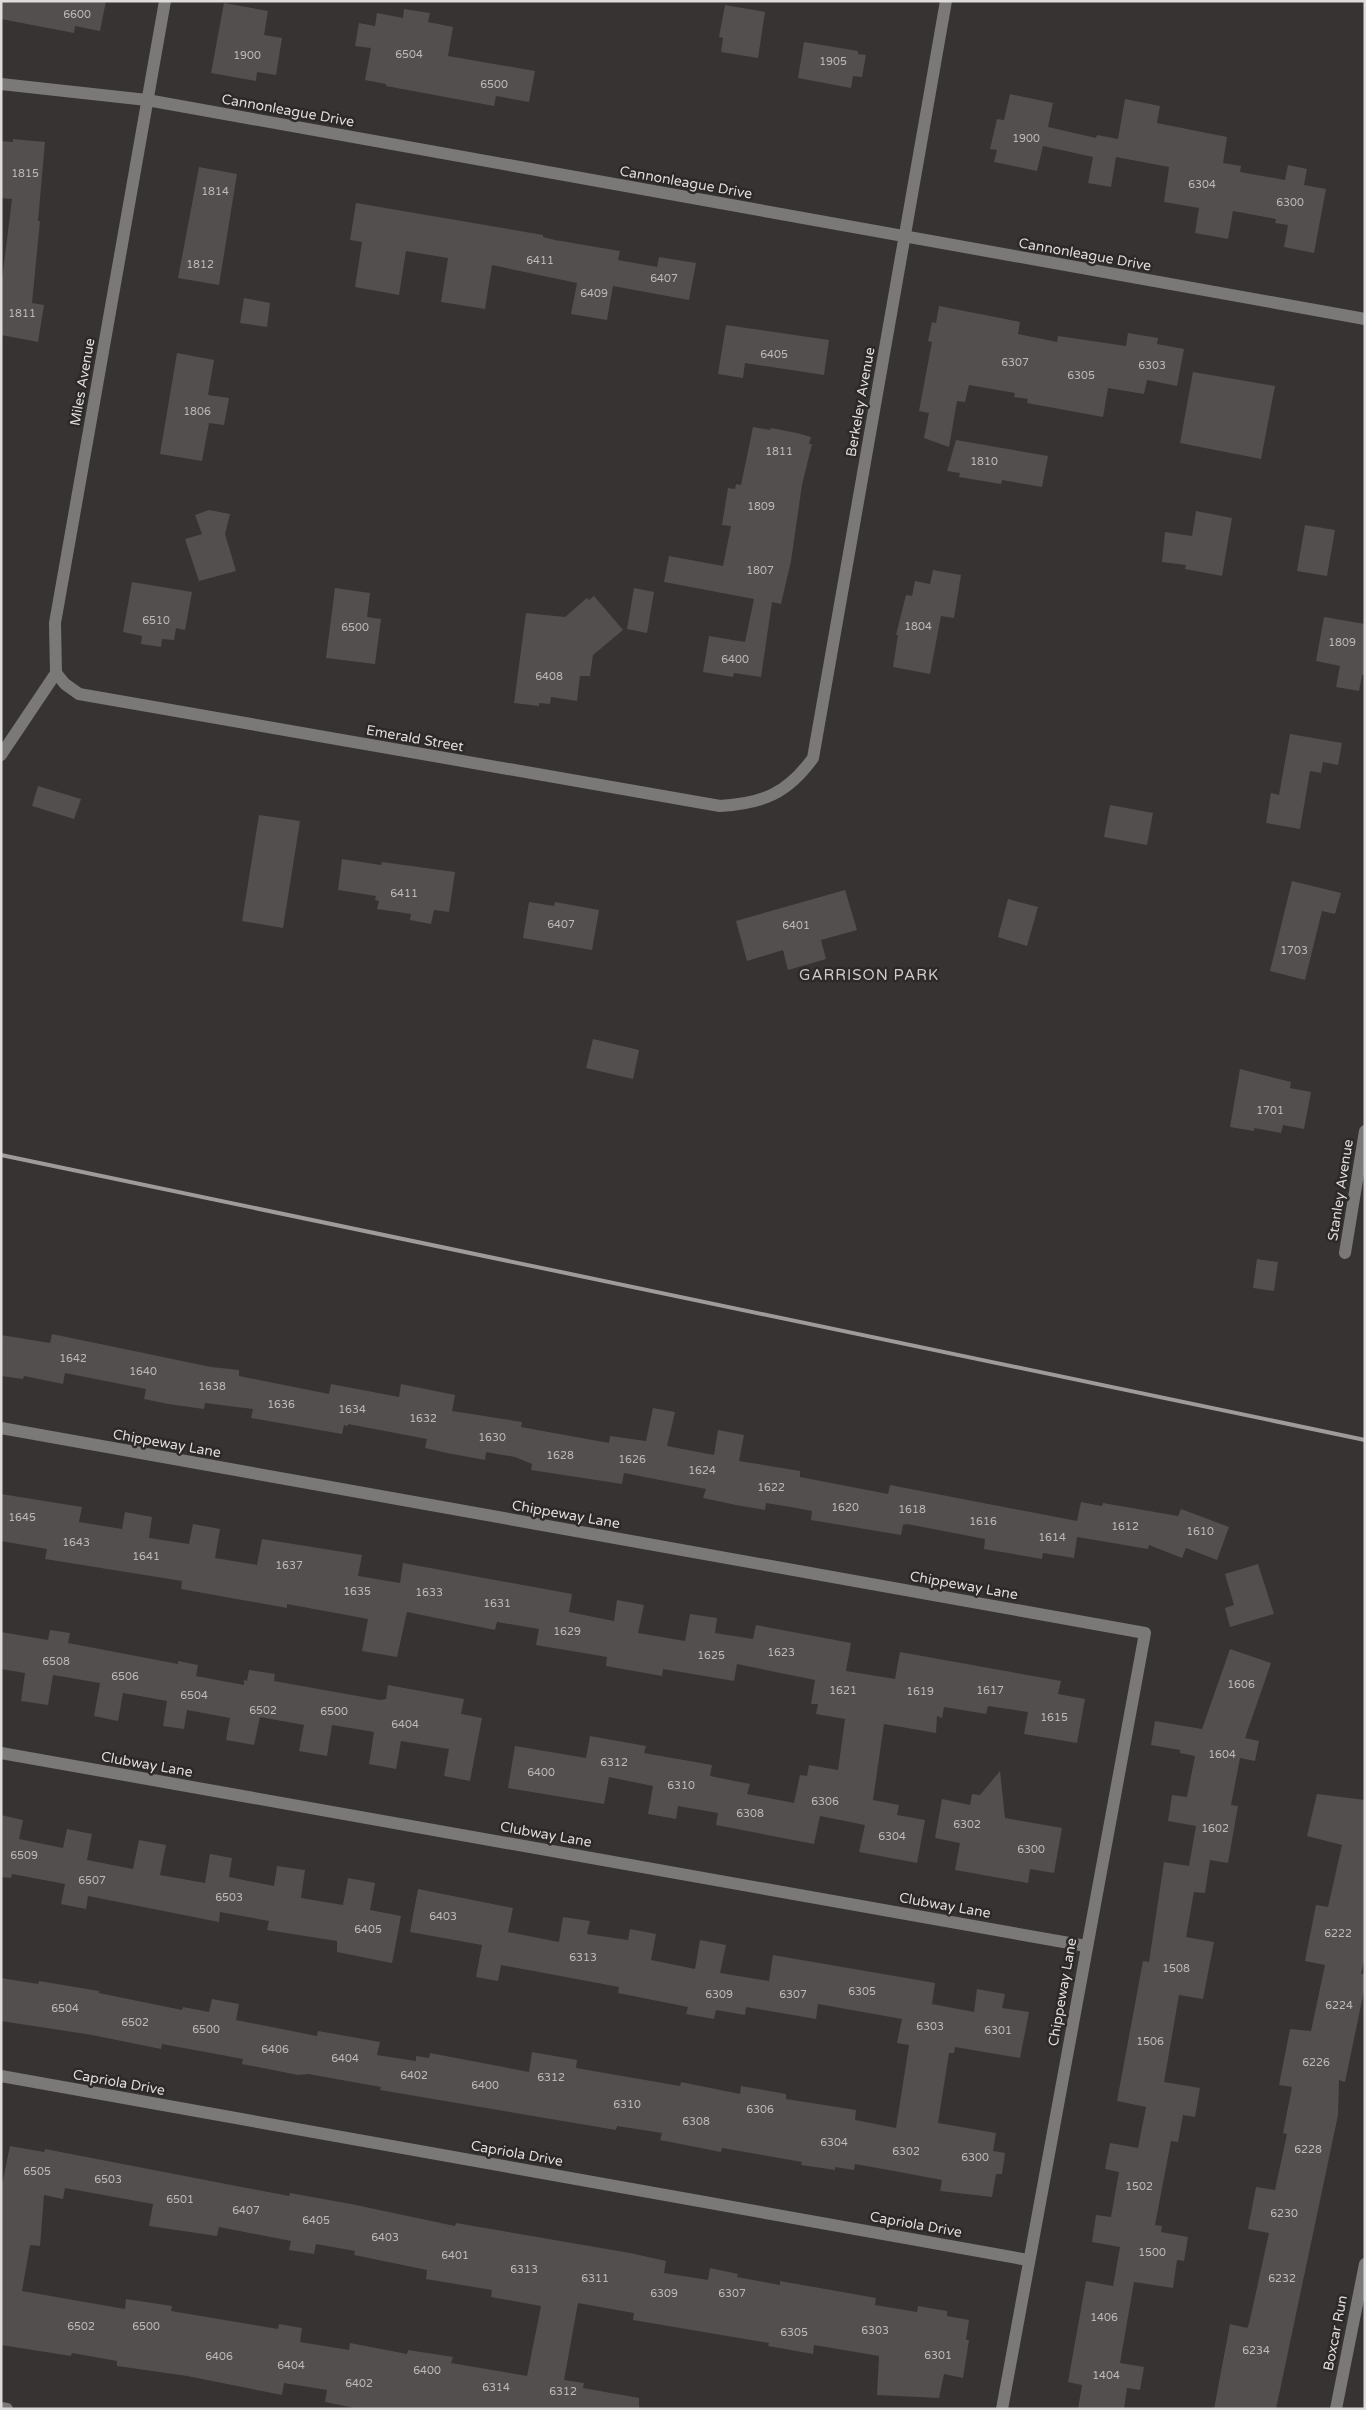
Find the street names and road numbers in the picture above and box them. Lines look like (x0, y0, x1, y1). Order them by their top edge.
street label: Cannonleague Drive (220, 90, 356, 131)
street label: Cannonleague Drive (618, 162, 754, 203)
street label: Cannonleague Drive (1017, 234, 1153, 275)
street label: Miles Avenue (66, 337, 99, 427)
street label: Berkeley Avenue (842, 346, 879, 458)
street label: Emerald Street (365, 722, 466, 756)
street label: Stanley Avenue (1324, 1138, 1357, 1242)
street label: Chippeway Lane (111, 1426, 222, 1461)
street label: Chippeway Lane (510, 1497, 621, 1532)
street label: Chippeway Lane (908, 1568, 1019, 1603)
street label: Clubway Lane (100, 1748, 194, 1781)
street label: Clubway Lane (499, 1818, 593, 1851)
street label: Clubway Lane (898, 1889, 992, 1922)
street label: Chippeway Lane (1045, 1937, 1080, 2048)
street label: Capriola Drive (72, 2066, 166, 2099)
street label: Capriola Drive (470, 2137, 564, 2170)
street label: Capriola Drive (869, 2208, 963, 2241)
street label: Boxcar Run (1320, 2294, 1351, 2372)

